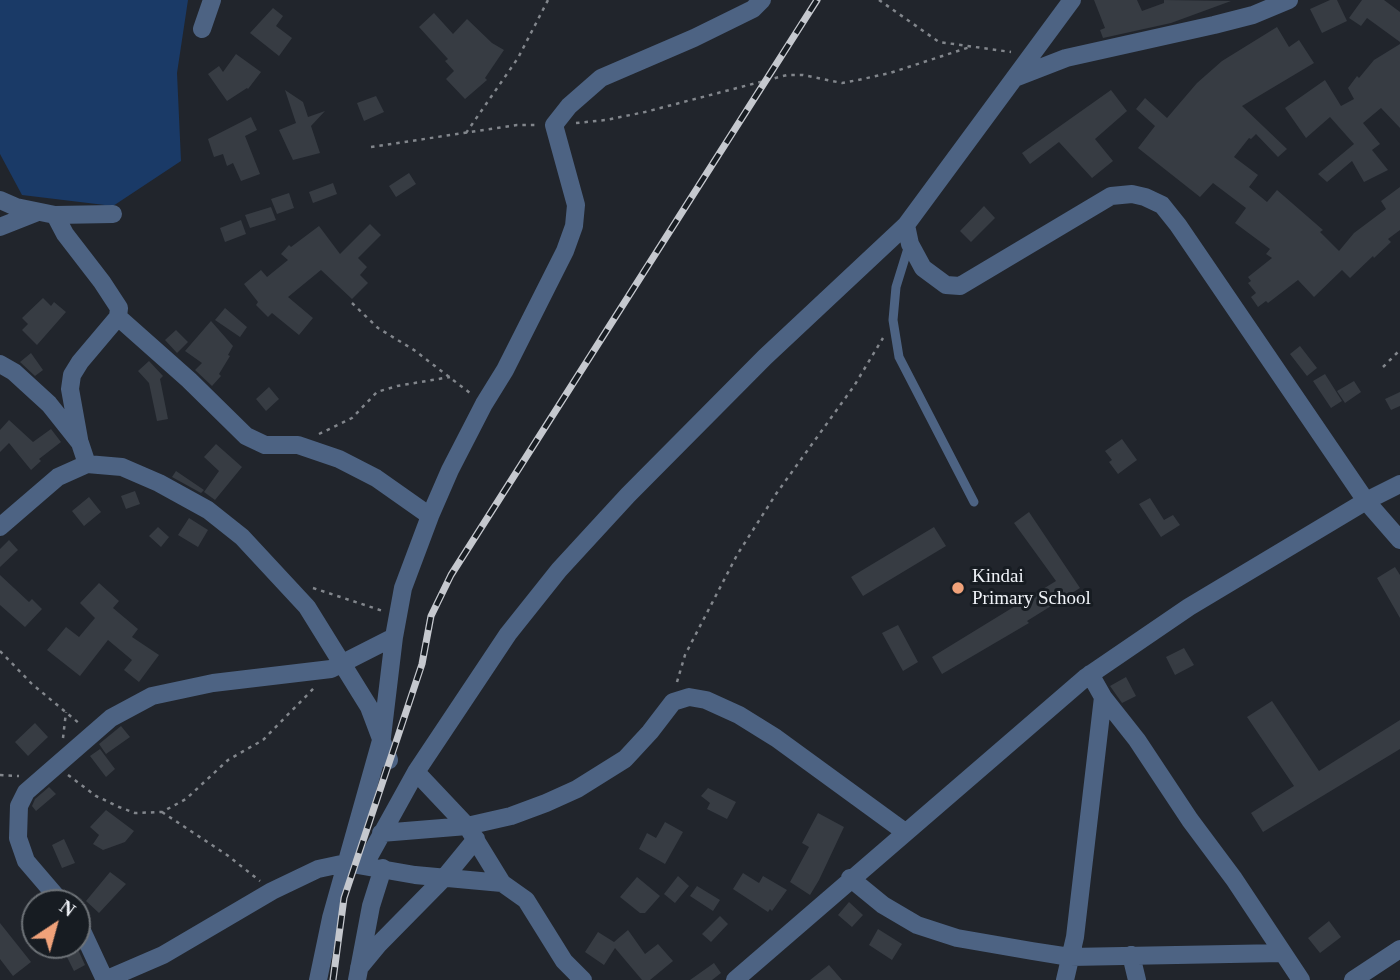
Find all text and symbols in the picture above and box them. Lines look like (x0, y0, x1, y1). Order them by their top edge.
place label: Kindai Primary School (972, 566, 1091, 610)
marker: Kindai Primary School (950, 580, 966, 596)
north arrow (21, 889, 91, 959)
text: N (56, 896, 79, 921)

